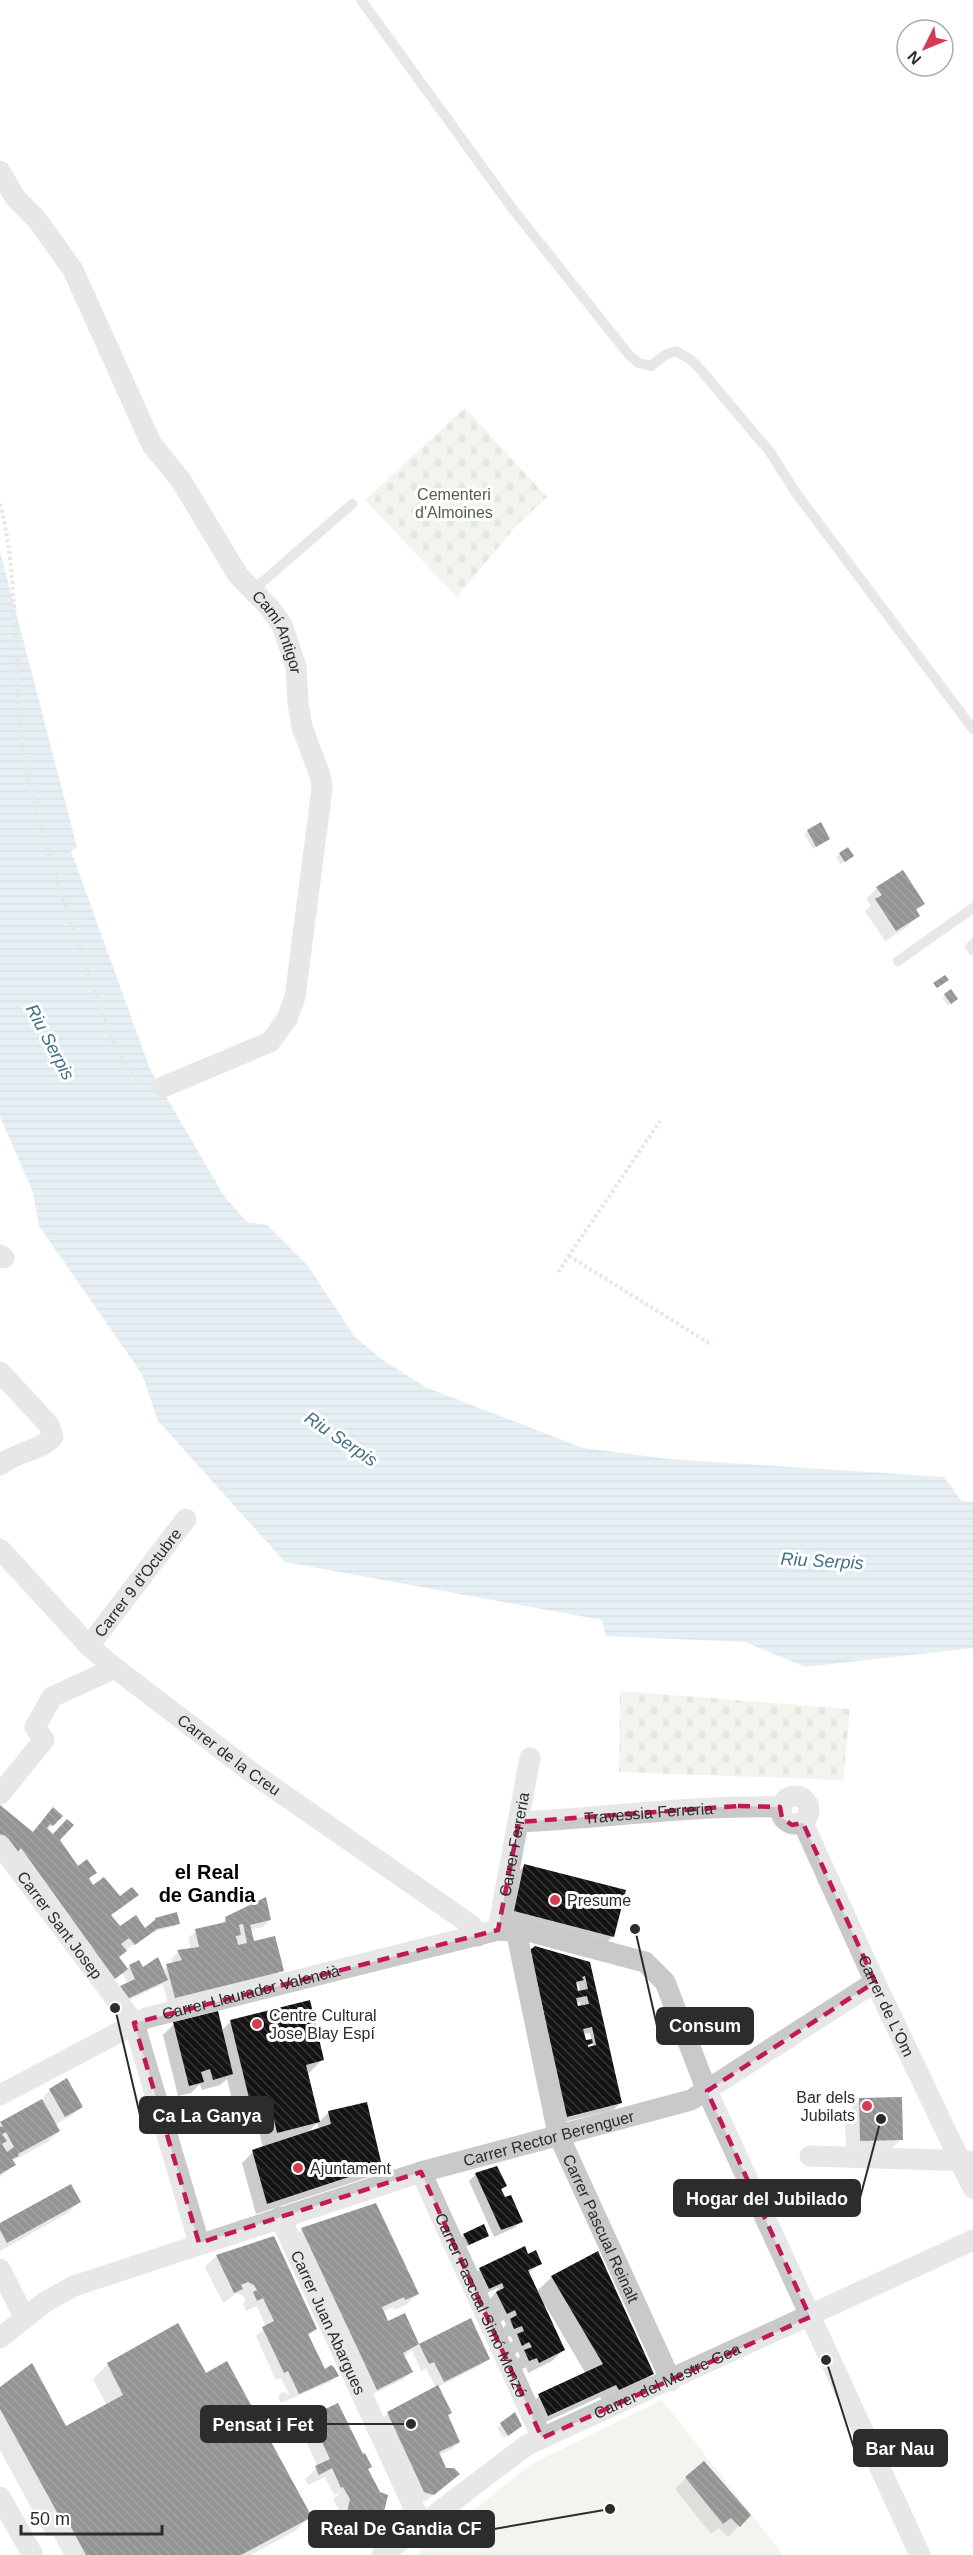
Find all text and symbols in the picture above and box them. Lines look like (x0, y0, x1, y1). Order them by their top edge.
north arrow (895, 18, 955, 78)
text: N (904, 48, 925, 68)
park label: Cementeri d'Almoines (415, 486, 493, 521)
street label: Camí Antigor (249, 587, 304, 675)
water label: Riu Serpis (22, 1001, 78, 1083)
water label: Riu Serpis (301, 1407, 381, 1471)
street label: Carrer 9 d'Octubre (91, 1525, 185, 1640)
water label: Riu Serpis (780, 1549, 864, 1573)
street label: Carrer de la Creu (174, 1711, 283, 1799)
street label: Carrer Ferreria (496, 1791, 532, 1898)
street label: Travessia Ferreria (584, 1800, 714, 1827)
district label: el Real de Gandia (159, 1861, 256, 1906)
street label: Carrer Sant Josep (14, 1868, 106, 1982)
place label: Presume (567, 1892, 631, 1909)
marker: Presume (548, 1893, 562, 1907)
street label: Carrer de L'Om (855, 1953, 917, 2059)
street label: Carrer Llaurador Valencià (160, 1962, 341, 2023)
place label: Centre Cultural Jose Blay Espí (269, 2007, 377, 2042)
callout: Consum (657, 2008, 753, 2044)
text: Consum (669, 2016, 741, 2036)
marker: Centre Cultural Jose Blay Espí (250, 2017, 264, 2031)
place label: Bar dels Jubilats (796, 2089, 855, 2124)
callout: Ca La Ganya (140, 2097, 273, 2133)
marker: Bar dels Jubilats (860, 2099, 874, 2113)
text: Ca La Ganya (152, 2106, 263, 2126)
street label: Carrer Rector Berenguer (461, 2107, 637, 2169)
street label: Carrer Pascual Reinalt (559, 2152, 642, 2306)
place label: Ajuntament (310, 2160, 391, 2177)
marker: Ajuntament (291, 2161, 305, 2175)
callout: Hogar del Jubilado (674, 2180, 860, 2216)
text: Hogar del Jubilado (686, 2189, 848, 2209)
street label: Carrer Pascual Simó Monzó (432, 2210, 530, 2400)
street label: Carrer Juan Abargues (288, 2248, 369, 2397)
street label: Carrer del Mestre Gea (591, 2340, 743, 2422)
callout: Pensat i Fet (201, 2406, 326, 2442)
text: Pensat i Fet (212, 2415, 314, 2435)
callout: Bar Nau (854, 2430, 947, 2466)
text: Bar Nau (865, 2439, 935, 2459)
scale bar (21, 2498, 162, 2536)
text: 50 m (30, 2509, 70, 2529)
callout: Real De Gandia CF (309, 2511, 494, 2547)
text: Real De Gandia CF (320, 2519, 482, 2539)

